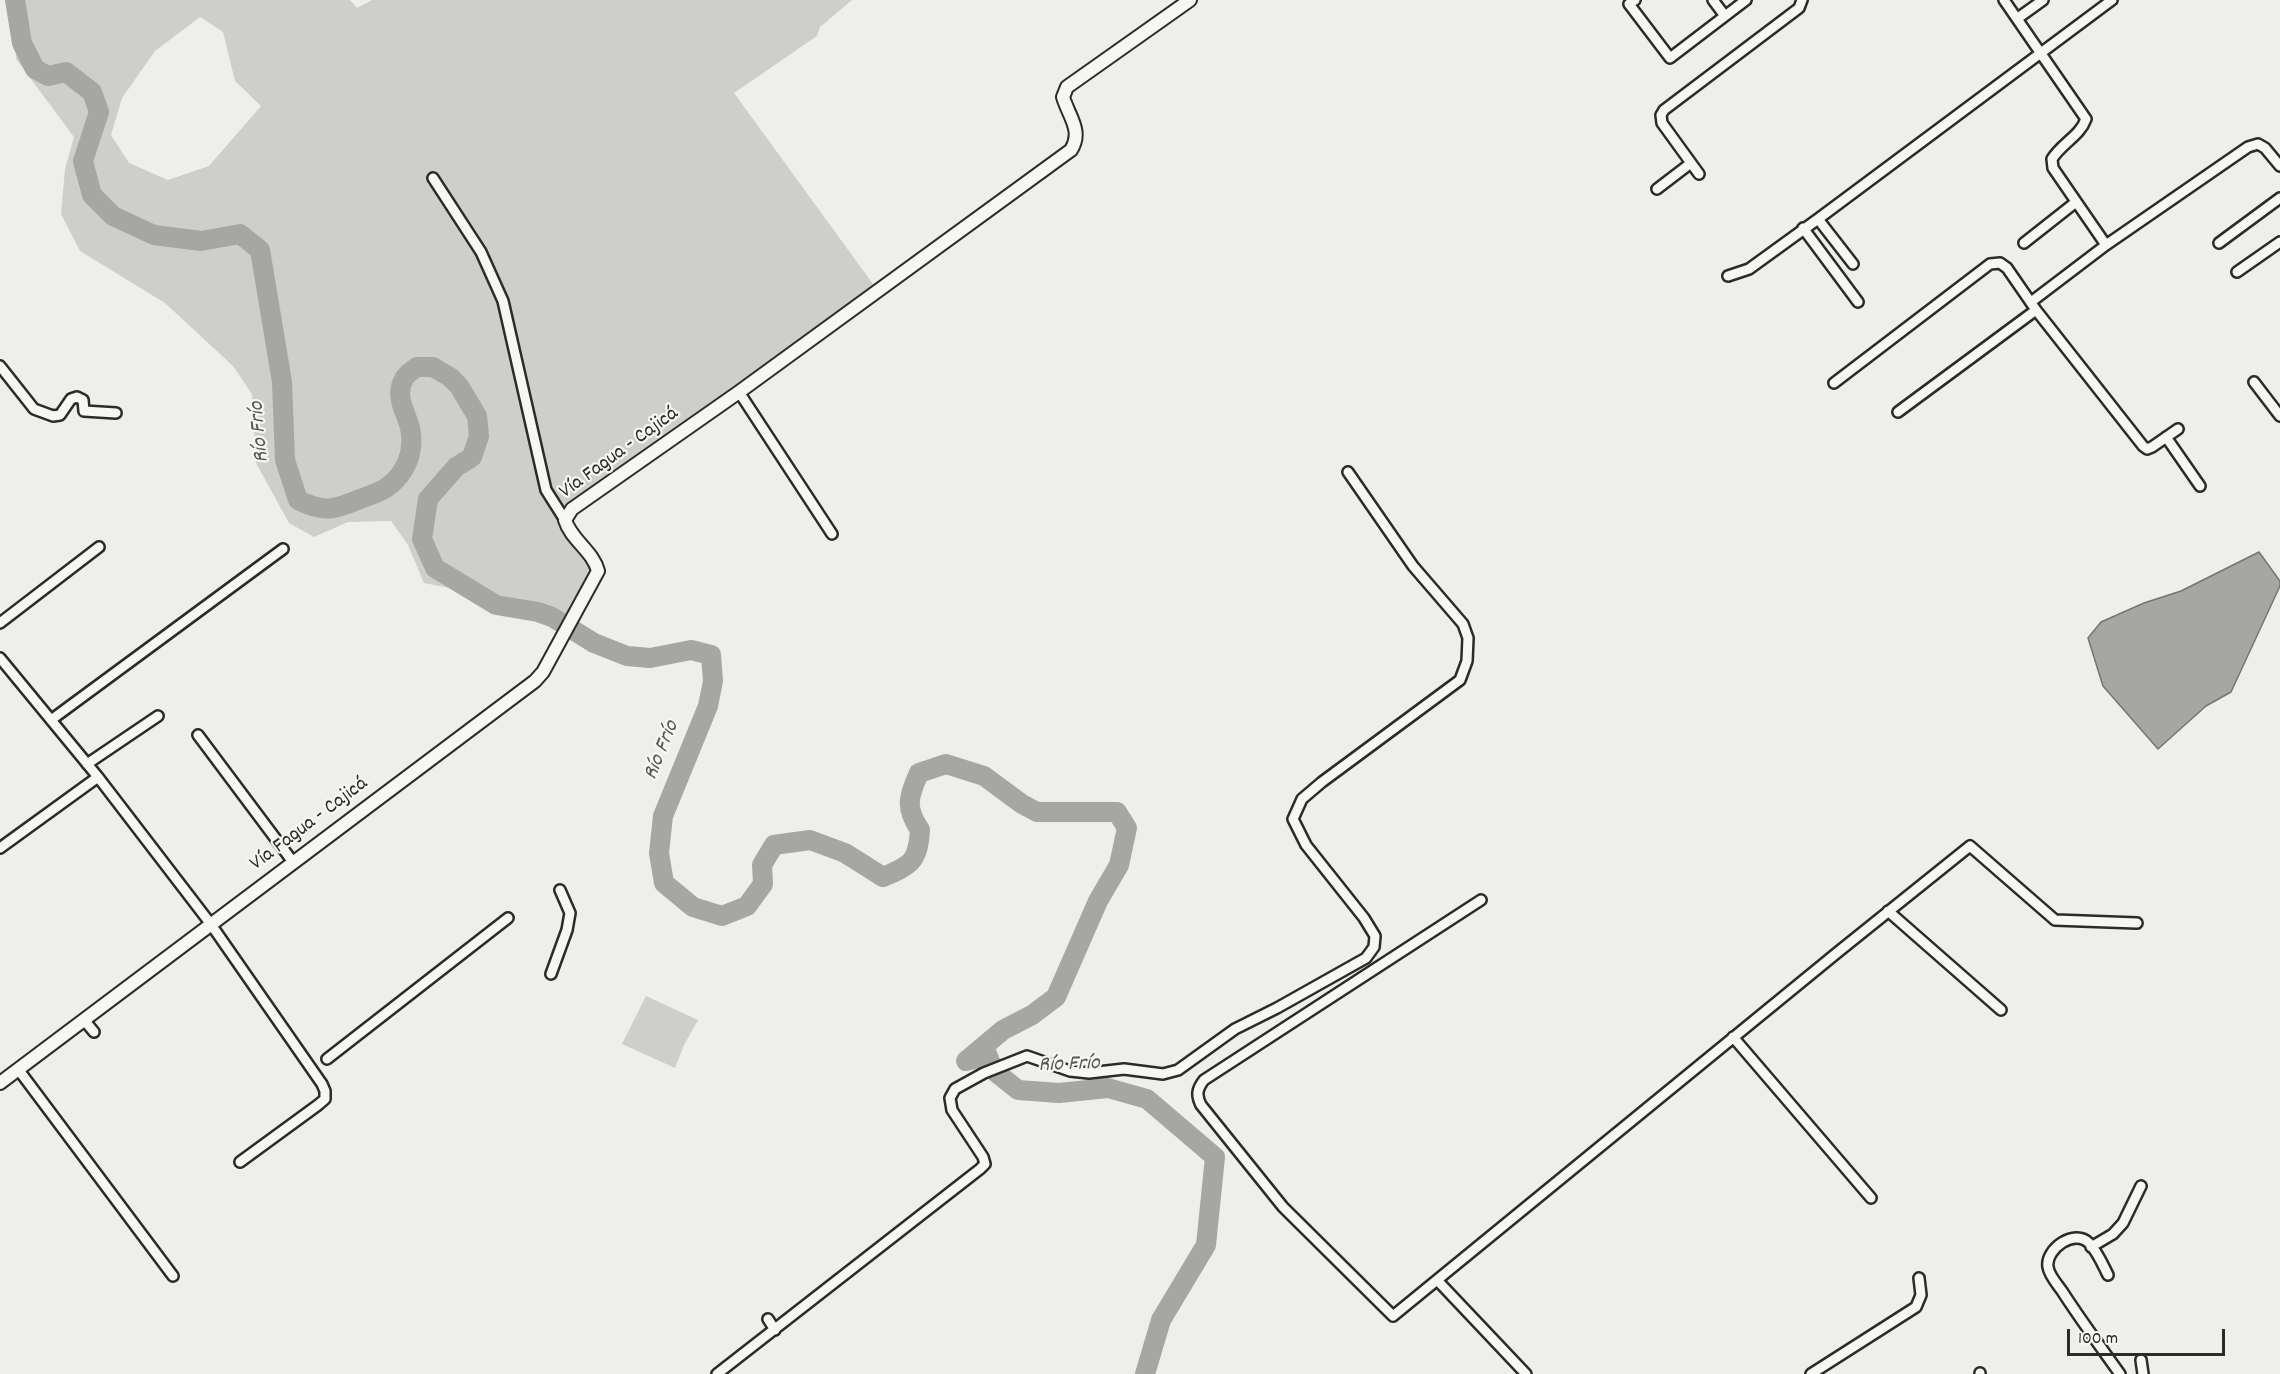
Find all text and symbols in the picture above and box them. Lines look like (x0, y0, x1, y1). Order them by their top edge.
water label: Río Frío (245, 400, 277, 464)
street label: Vía Fagua - Cajicá (555, 402, 685, 506)
water label: Río Frío (639, 718, 687, 784)
street label: Vía Fagua - Cajicá (246, 772, 374, 878)
water label: Río Frío (1038, 1052, 1100, 1080)
scale bar (2070, 1317, 2228, 1355)
text: 100 m (2078, 1327, 2118, 1352)

